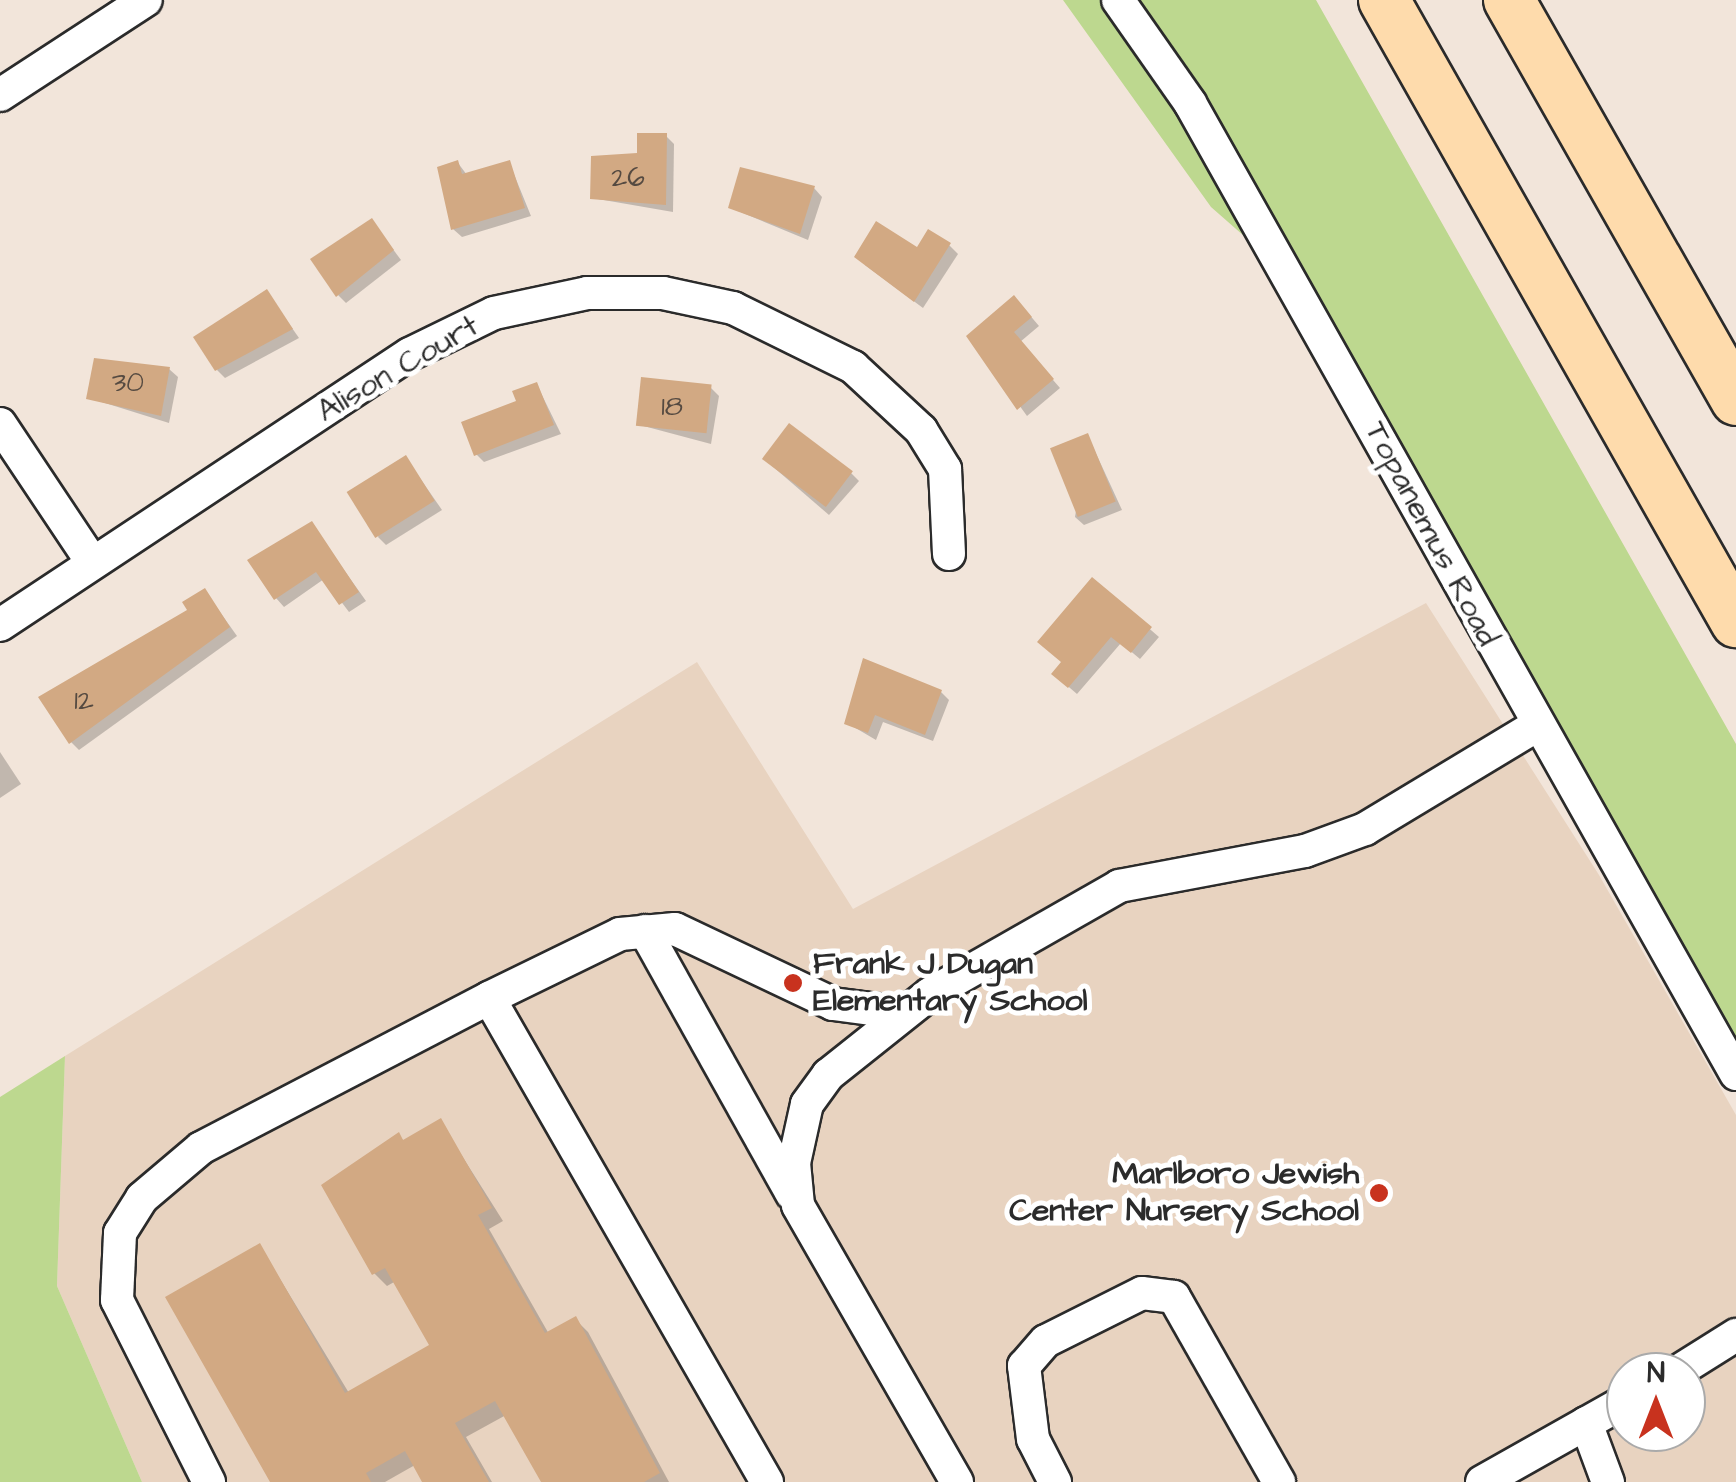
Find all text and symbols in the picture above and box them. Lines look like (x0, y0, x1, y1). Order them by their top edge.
house number: 26 (611, 161, 645, 195)
street label: Alison Court (310, 307, 486, 431)
house number: 30 (112, 366, 144, 400)
house number: 18 (661, 390, 683, 424)
street label: Topanemus Road (1356, 415, 1506, 653)
house number: 12 (74, 684, 94, 718)
place label: Frank J Dugan Elementary School (813, 946, 1087, 1021)
marker: Frank J Dugan Elementary School (782, 972, 804, 994)
place label: Marlboro Jewish Center Nursery School (1009, 1156, 1359, 1231)
marker: Marlboro Jewish Center Nursery School (1368, 1182, 1390, 1204)
north arrow (1606, 1352, 1706, 1452)
text: N (1647, 1354, 1665, 1393)

